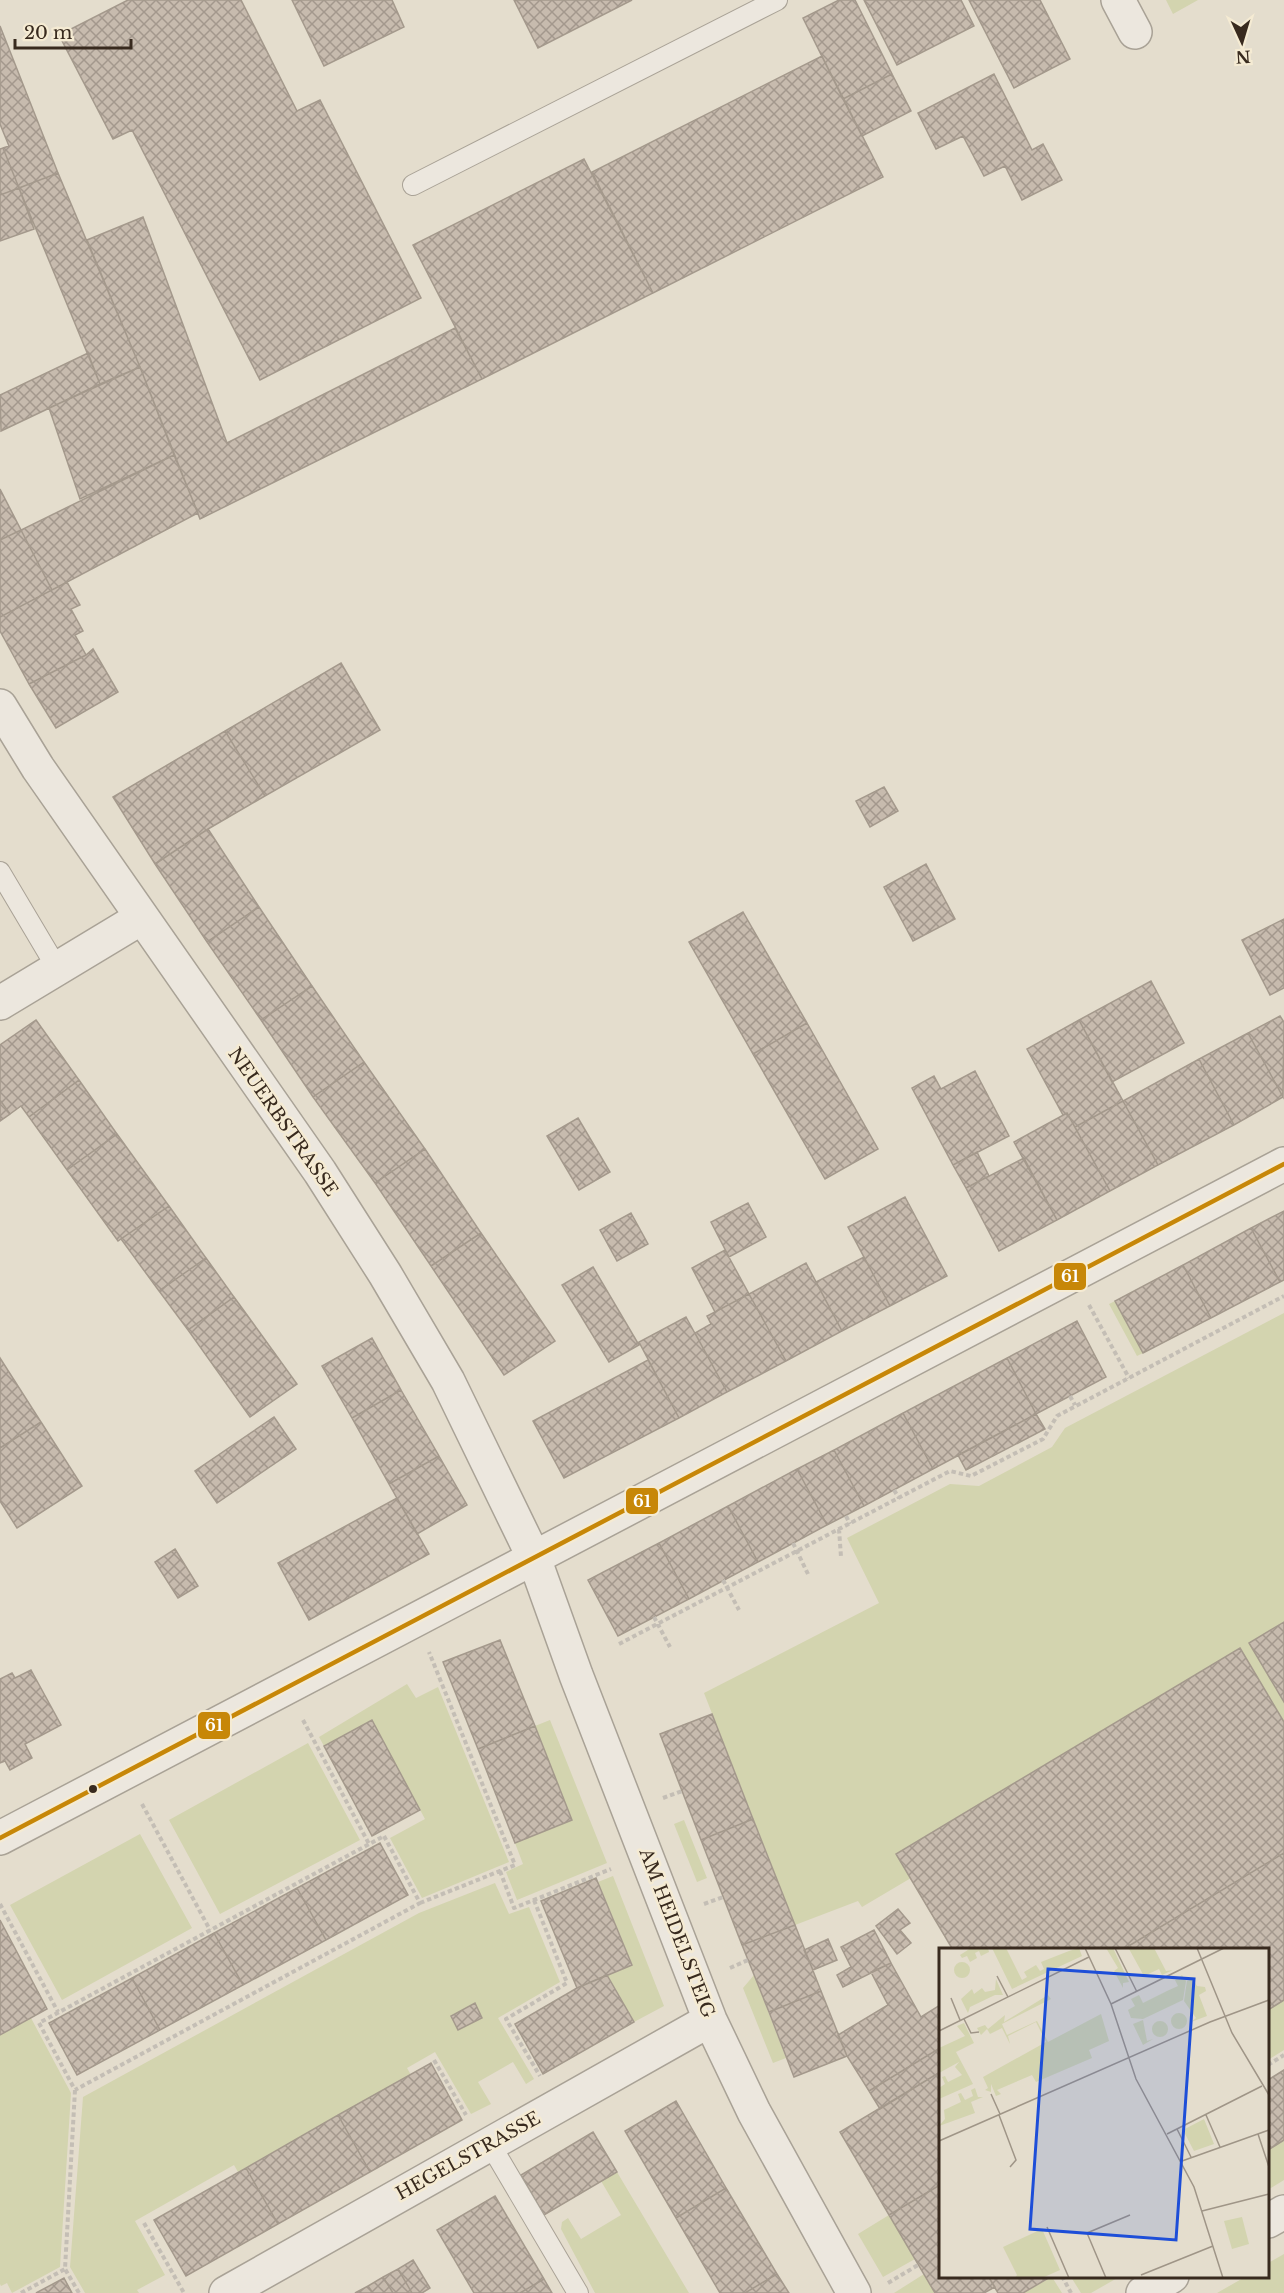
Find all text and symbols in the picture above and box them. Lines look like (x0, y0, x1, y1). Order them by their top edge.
scale bar (15, 12, 130, 50)
north arrow (1212, 12, 1272, 72)
text: 20 m (24, 22, 72, 44)
text: N (1235, 46, 1251, 67)
street label: NEUERBSTRASSE (223, 1044, 343, 1200)
line badge: 61 (1053, 1262, 1087, 1291)
text: 61 (1061, 1266, 1079, 1286)
line badge: 61 (625, 1487, 659, 1515)
text: 61 (633, 1491, 651, 1511)
line badge: 61 (197, 1711, 231, 1740)
text: 61 (205, 1715, 223, 1735)
unlabelled marker (87, 1783, 99, 1795)
street label: AM HEIDELSTEIG (634, 1844, 720, 2021)
inset map (939, 1948, 1269, 2278)
street label: HEGELSTRASSE (392, 2107, 544, 2205)

